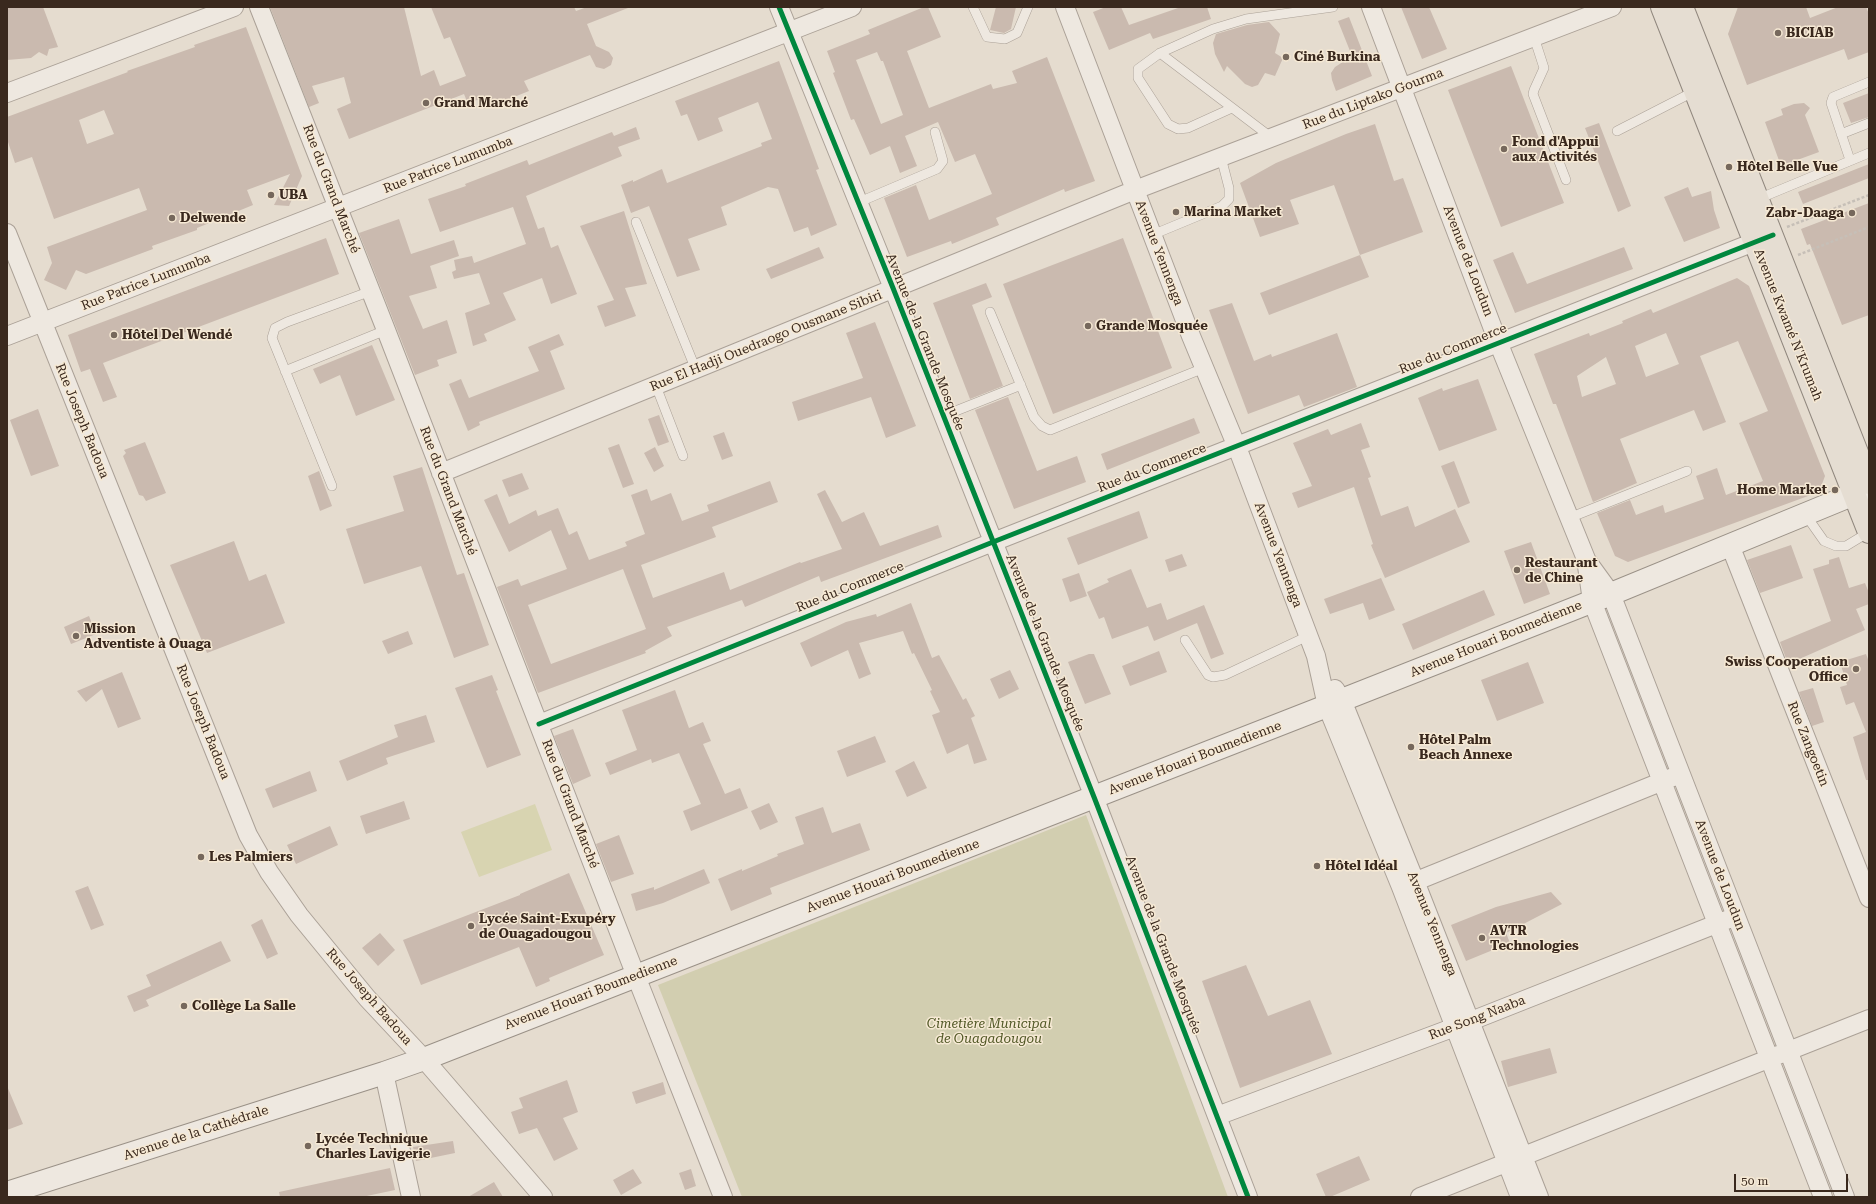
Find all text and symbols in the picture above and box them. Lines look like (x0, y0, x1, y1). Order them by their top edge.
place label: BICIAB (1786, 25, 1834, 41)
marker: BICIAB (1773, 28, 1783, 38)
place label: Ciné Burkina (1294, 49, 1380, 65)
marker: Ciné Burkina (1281, 52, 1291, 62)
street label: Rue du Liptako Gourma (1300, 65, 1446, 133)
place label: Grand Marché (434, 95, 528, 111)
marker: Grand Marché (421, 98, 431, 108)
street label: Rue du Grand Marché (299, 122, 363, 256)
street label: Rue Patrice Lumumba (381, 133, 515, 197)
place label: Fond d'Appui aux Activités (1512, 134, 1599, 165)
marker: Fond d'Appui aux Activités (1499, 144, 1509, 154)
place label: Hôtel Belle Vue (1737, 159, 1838, 175)
marker: Hôtel Belle Vue (1724, 162, 1734, 172)
place label: UBA (279, 187, 308, 203)
marker: UBA (266, 190, 276, 200)
street label: Avenue Yennenga (1132, 198, 1186, 308)
street label: Avenue de Loudun (1440, 203, 1496, 319)
place label: Marina Market (1184, 204, 1282, 220)
place label: Zabr-Daaga (1766, 205, 1844, 221)
marker: Marina Market (1171, 207, 1181, 217)
marker: Zabr-Daaga (1847, 208, 1857, 218)
place label: Delwende (180, 210, 246, 226)
marker: Delwende (167, 213, 177, 223)
street label: Avenue Kwamé N'Krumah (1750, 247, 1826, 403)
street label: Rue Patrice Lumumba (79, 250, 213, 314)
street label: Avenue de la Grande Mosquée (882, 251, 968, 433)
street label: Rue El Hadji Ouedraogo Ousmane Sibiri (648, 287, 884, 395)
place label: Grande Mosquée (1096, 318, 1208, 334)
street label: Rue du Commerce (1397, 320, 1509, 378)
marker: Grande Mosquée (1083, 321, 1093, 331)
place label: Hôtel Del Wendé (122, 327, 232, 343)
marker: Hôtel Del Wendé (109, 330, 119, 340)
street label: Rue Joseph Badoua (52, 361, 112, 481)
street label: Rue du Grand Marché (416, 424, 480, 558)
street label: Rue du Commerce (1096, 440, 1208, 496)
place label: Home Market (1737, 482, 1827, 498)
marker: Home Market (1830, 485, 1840, 495)
street label: Avenue Yennenga (1251, 500, 1305, 610)
street label: Avenue de la Grande Mosquée (1002, 552, 1088, 734)
place label: Restaurant de Chine (1525, 555, 1598, 586)
street label: Rue du Commerce (794, 558, 906, 616)
marker: Restaurant de Chine (1512, 565, 1522, 575)
street label: Avenue Houari Boumedienne (1408, 597, 1584, 681)
place label: Mission Adventiste à Ouaga (84, 621, 211, 652)
marker: Mission Adventiste à Ouaga (71, 631, 81, 641)
place label: Swiss Cooperation Office (1725, 654, 1848, 685)
street label: Rue Joseph Badoua (173, 662, 233, 782)
marker: Swiss Cooperation Office (1851, 664, 1861, 674)
street label: Rue Zangoetin (1784, 699, 1832, 789)
street label: Avenue Houari Boumedienne (1106, 718, 1284, 798)
place label: Hôtel Palm Beach Annexe (1419, 732, 1512, 763)
street label: Rue du Grand Marché (538, 737, 602, 871)
marker: Hôtel Palm Beach Annexe (1406, 742, 1416, 752)
street label: Avenue de Loudun (1692, 817, 1748, 933)
street label: Avenue Houari Boumedienne (804, 836, 982, 916)
place label: Les Palmiers (209, 849, 293, 865)
marker: Les Palmiers (196, 852, 206, 862)
street label: Avenue de la Grande Mosquée (1122, 854, 1204, 1036)
place label: Hôtel Idéal (1325, 858, 1397, 874)
marker: Hôtel Idéal (1312, 861, 1322, 871)
street label: Avenue Yennenga (1404, 869, 1460, 979)
place label: Lycée Saint-Exupéry de Ouagadougou (479, 911, 616, 942)
marker: Lycée Saint-Exupéry de Ouagadougou (466, 921, 476, 931)
place label: AVTR Technologies (1490, 923, 1579, 954)
marker: AVTR Technologies (1477, 933, 1487, 943)
street label: Rue Joseph Badoua (323, 946, 415, 1048)
street label: Avenue Houari Boumedienne (502, 953, 680, 1033)
street label: Rue Song Naaba (1427, 992, 1527, 1044)
place label: Collège La Salle (192, 998, 296, 1014)
marker: Collège La Salle (179, 1001, 189, 1011)
park label: Cimetière Municipal de Ouagadougou (927, 1016, 1051, 1047)
street label: Avenue de la Cathédrale (122, 1102, 270, 1164)
place label: Lycée Technique Charles Lavigerie (316, 1131, 430, 1162)
marker: Lycée Technique Charles Lavigerie (303, 1141, 313, 1151)
scale bar (1736, 1166, 1850, 1192)
text: 50 m (1741, 1174, 1768, 1188)

